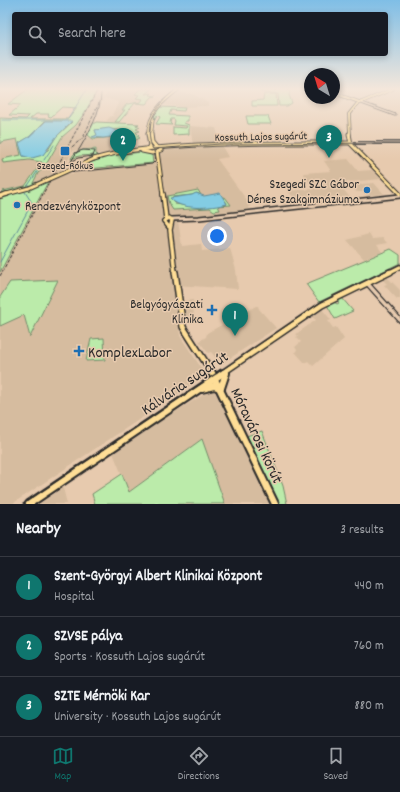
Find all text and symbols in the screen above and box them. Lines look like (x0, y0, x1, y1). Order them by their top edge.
search box (12, 12, 388, 56)
icon: search (26, 23, 48, 45)
text: Search here (58, 23, 126, 45)
north arrow (304, 68, 340, 104)
pin: 3 (316, 125, 342, 158)
pin: 2 (110, 128, 136, 161)
street label: Kossuth Lajos sugárút (215, 129, 308, 147)
marker: Szeged-Rókus (59, 145, 71, 157)
place label: Szeged-Rókus (37, 159, 94, 175)
place label: Szegedi SZC Gábor Dénes Szakgimnáziuma (247, 176, 360, 210)
marker: Szegedi SZC Gábor Dénes Szakgimnáziuma (362, 185, 372, 195)
place label: Rendezvényközpont (25, 198, 121, 217)
marker: Rendezvényközpont (12, 200, 22, 210)
your location (207, 226, 227, 246)
place label: Belgyógyászati Klinika (130, 296, 204, 330)
pin: 1 (222, 303, 248, 336)
marker: Belgyógyászati Klinika (206, 304, 218, 316)
place label: KomplexLabor (88, 342, 172, 365)
marker: KomplexLabor (73, 345, 85, 357)
street label: Kálvária sugárút (137, 346, 234, 422)
street label: Móravárosi körút (223, 384, 288, 488)
text: Nearby (16, 518, 60, 542)
text: 3 results (340, 521, 384, 540)
text: Szent-Györgyi Albert Klinikai Központ (54, 566, 262, 588)
text: 1 (28, 577, 30, 596)
text: 440 m (354, 577, 384, 596)
text: Hospital (54, 588, 94, 607)
text: SZVSE pálya (54, 626, 122, 648)
text: 2 (26, 637, 32, 656)
text: 760 m (354, 637, 384, 656)
text: Sports · Kossuth Lajos sugárút (54, 648, 205, 667)
text: SZTE Mérnöki Kar (54, 686, 150, 708)
text: 3 (26, 697, 32, 716)
text: 880 m (355, 697, 384, 716)
text: University · Kossuth Lajos sugárút (54, 708, 221, 727)
tab: Map (52, 745, 74, 785)
tab: Directions (178, 745, 220, 785)
tab: Saved (323, 745, 348, 785)

